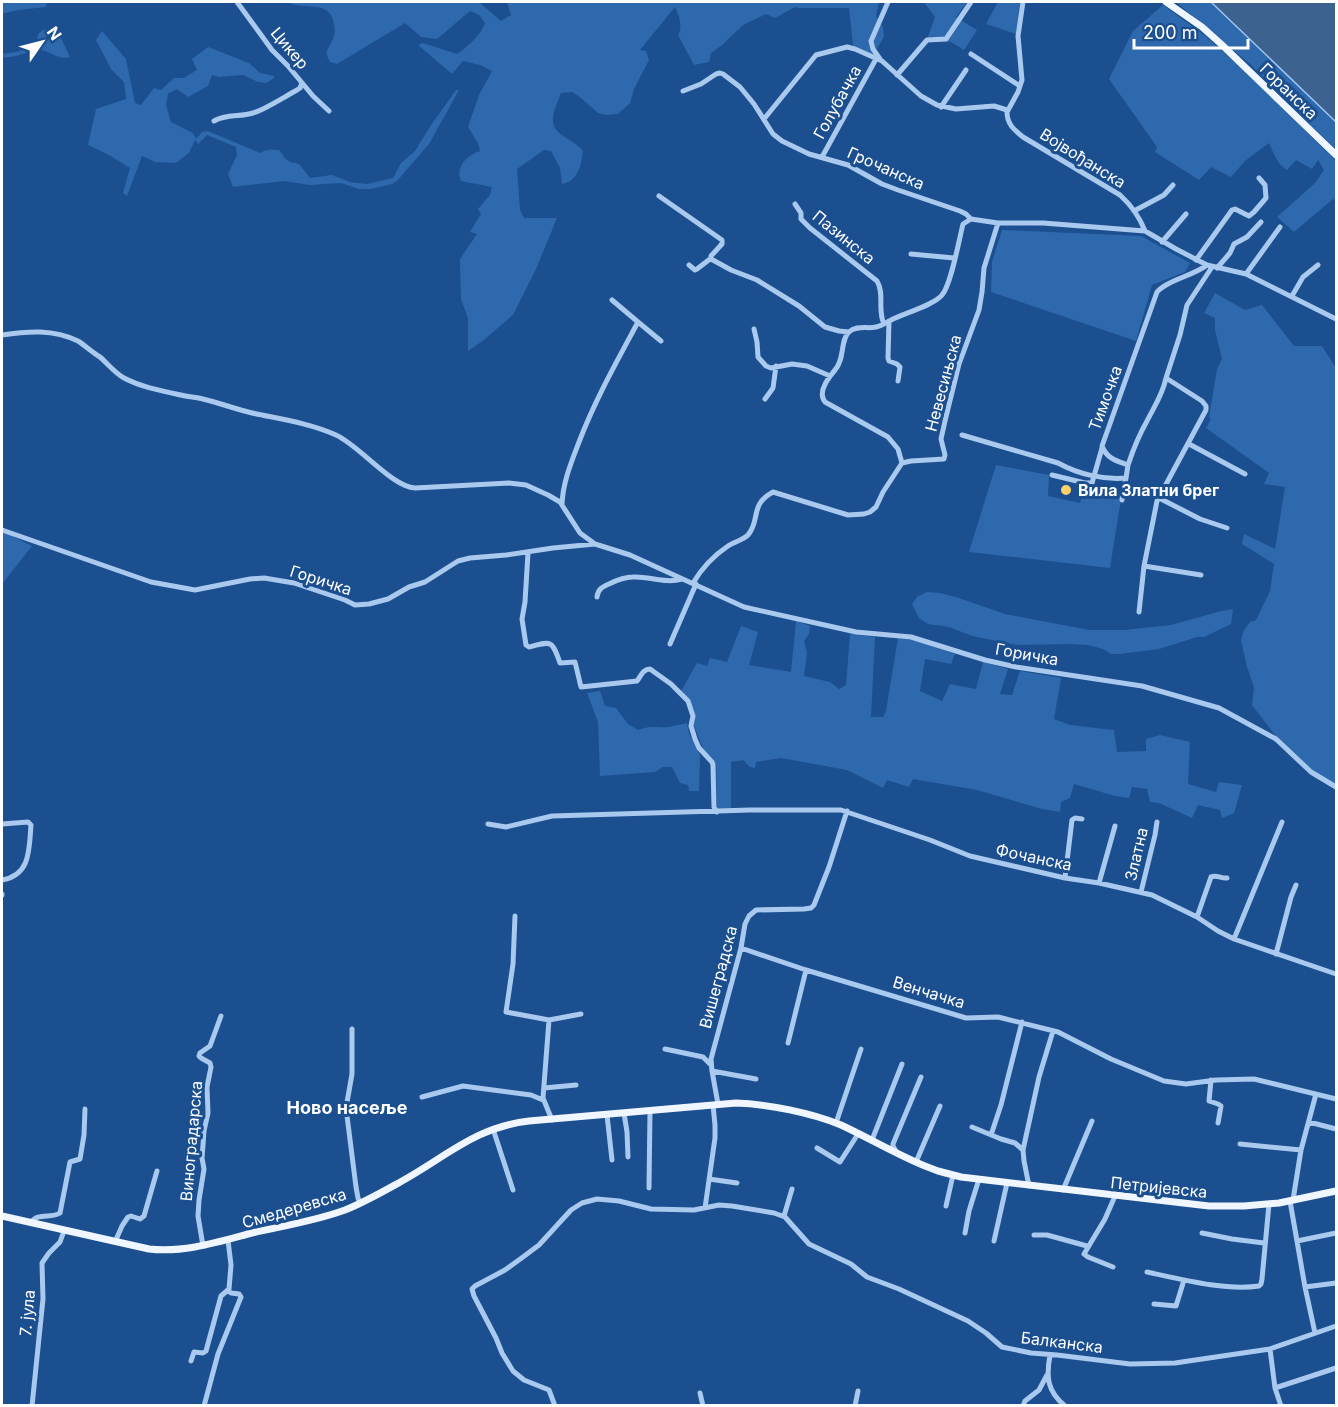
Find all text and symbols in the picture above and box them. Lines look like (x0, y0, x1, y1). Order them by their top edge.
north arrow (12, 12, 72, 72)
scale bar (1134, 12, 1248, 50)
text: 200 m (1143, 22, 1198, 43)
text: N (43, 23, 66, 44)
street label: Цикер (267, 23, 313, 73)
street label: Горанска (1256, 59, 1322, 123)
street label: Голубачка (809, 62, 865, 142)
street label: Војвођанска (1036, 124, 1130, 192)
street label: Грочанска (844, 142, 928, 194)
street label: Пазинска (809, 206, 879, 268)
street label: Невесињска (920, 332, 966, 434)
street label: Тимочка (1084, 363, 1126, 433)
place label: Вила Златни брег (1078, 480, 1219, 500)
marker: Вила Златни брег (1059, 483, 1073, 497)
street label: Горичка (288, 561, 354, 599)
street label: Горичка (994, 639, 1060, 669)
street label: Златна (1120, 825, 1152, 883)
street label: Фочанска (994, 839, 1074, 875)
street label: Вишеградска (695, 923, 741, 1031)
street label: Венчачка (891, 972, 967, 1012)
street label: Виноградарска (176, 1080, 206, 1202)
district label: Ново насеље (287, 1097, 408, 1118)
street label: Петријевска (1110, 1172, 1208, 1202)
street label: Смедеревска (239, 1184, 349, 1232)
street label: 7. јула (15, 1289, 39, 1337)
street label: Балканска (1020, 1327, 1104, 1357)

